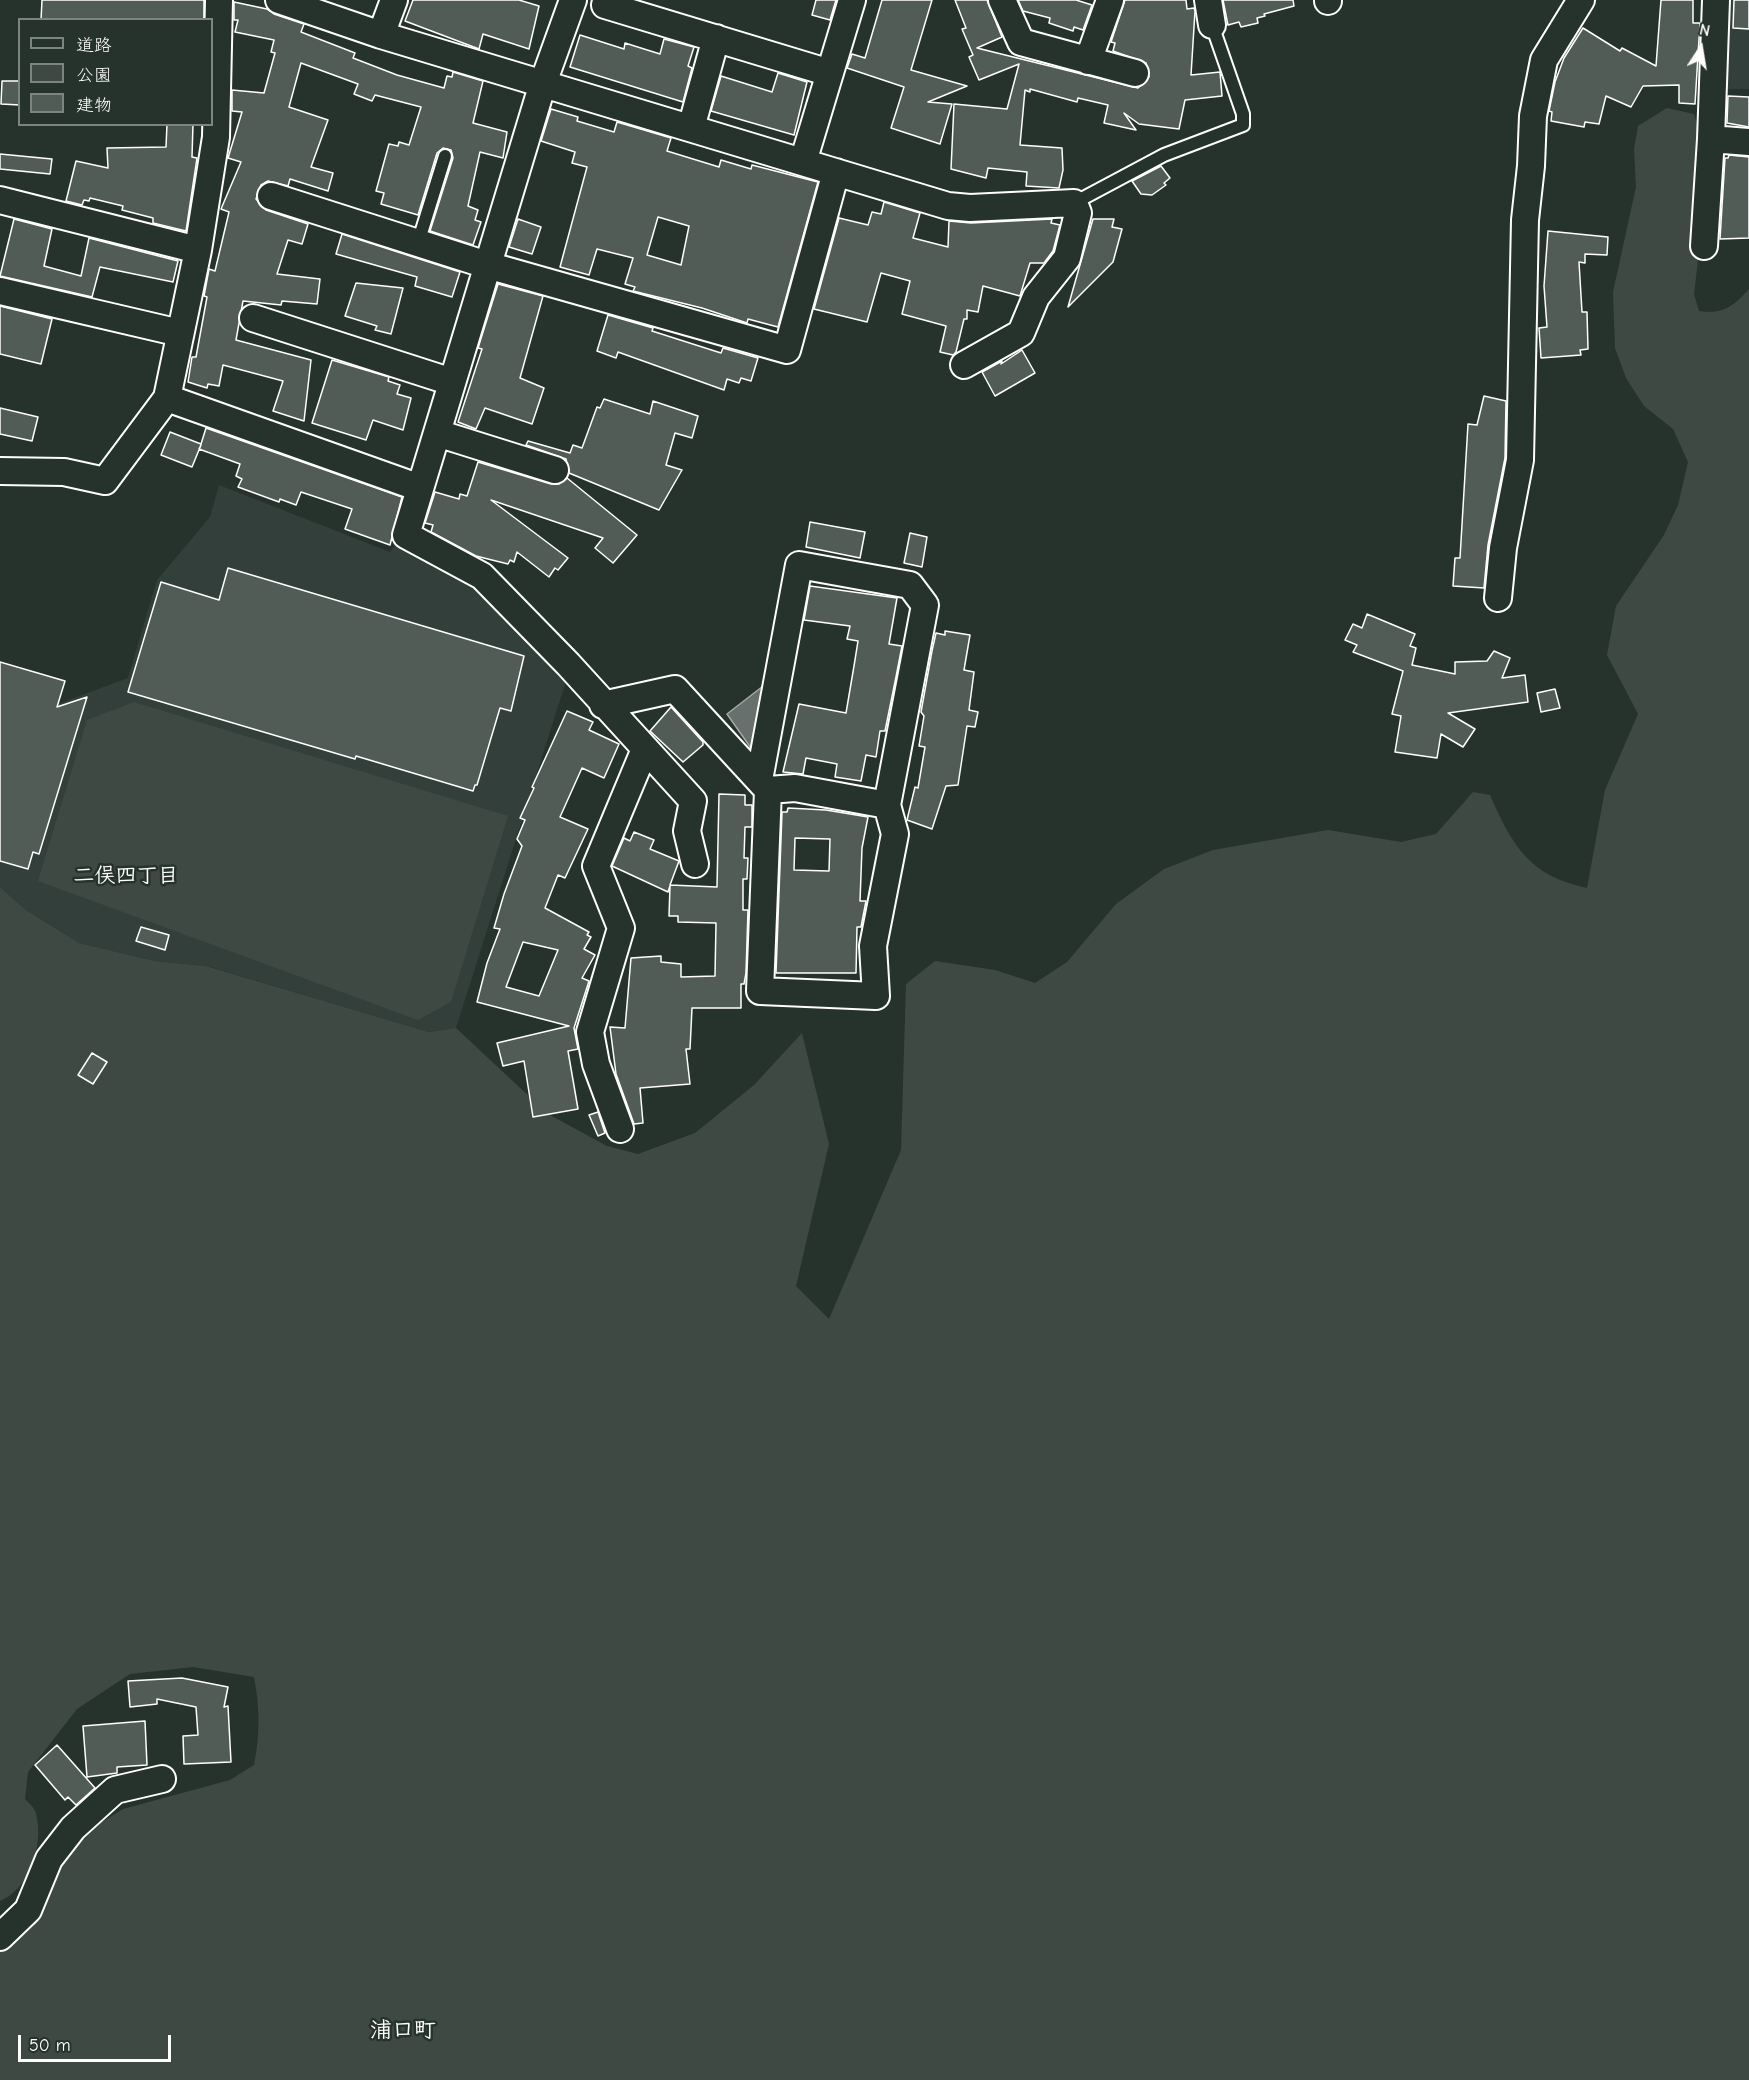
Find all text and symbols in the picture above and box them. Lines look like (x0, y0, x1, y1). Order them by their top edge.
legend (18, 18, 213, 126)
north arrow (1671, 18, 1731, 78)
text: N (1698, 21, 1712, 40)
text: 道路 (76, 35, 112, 56)
text: 公園 (76, 65, 112, 86)
text: 建物 (76, 95, 112, 116)
district label: 二俣四丁目 (74, 863, 178, 889)
district label: 浦口町 (370, 2018, 436, 2044)
scale bar (21, 2023, 174, 2061)
text: 50 m (29, 2035, 71, 2056)

